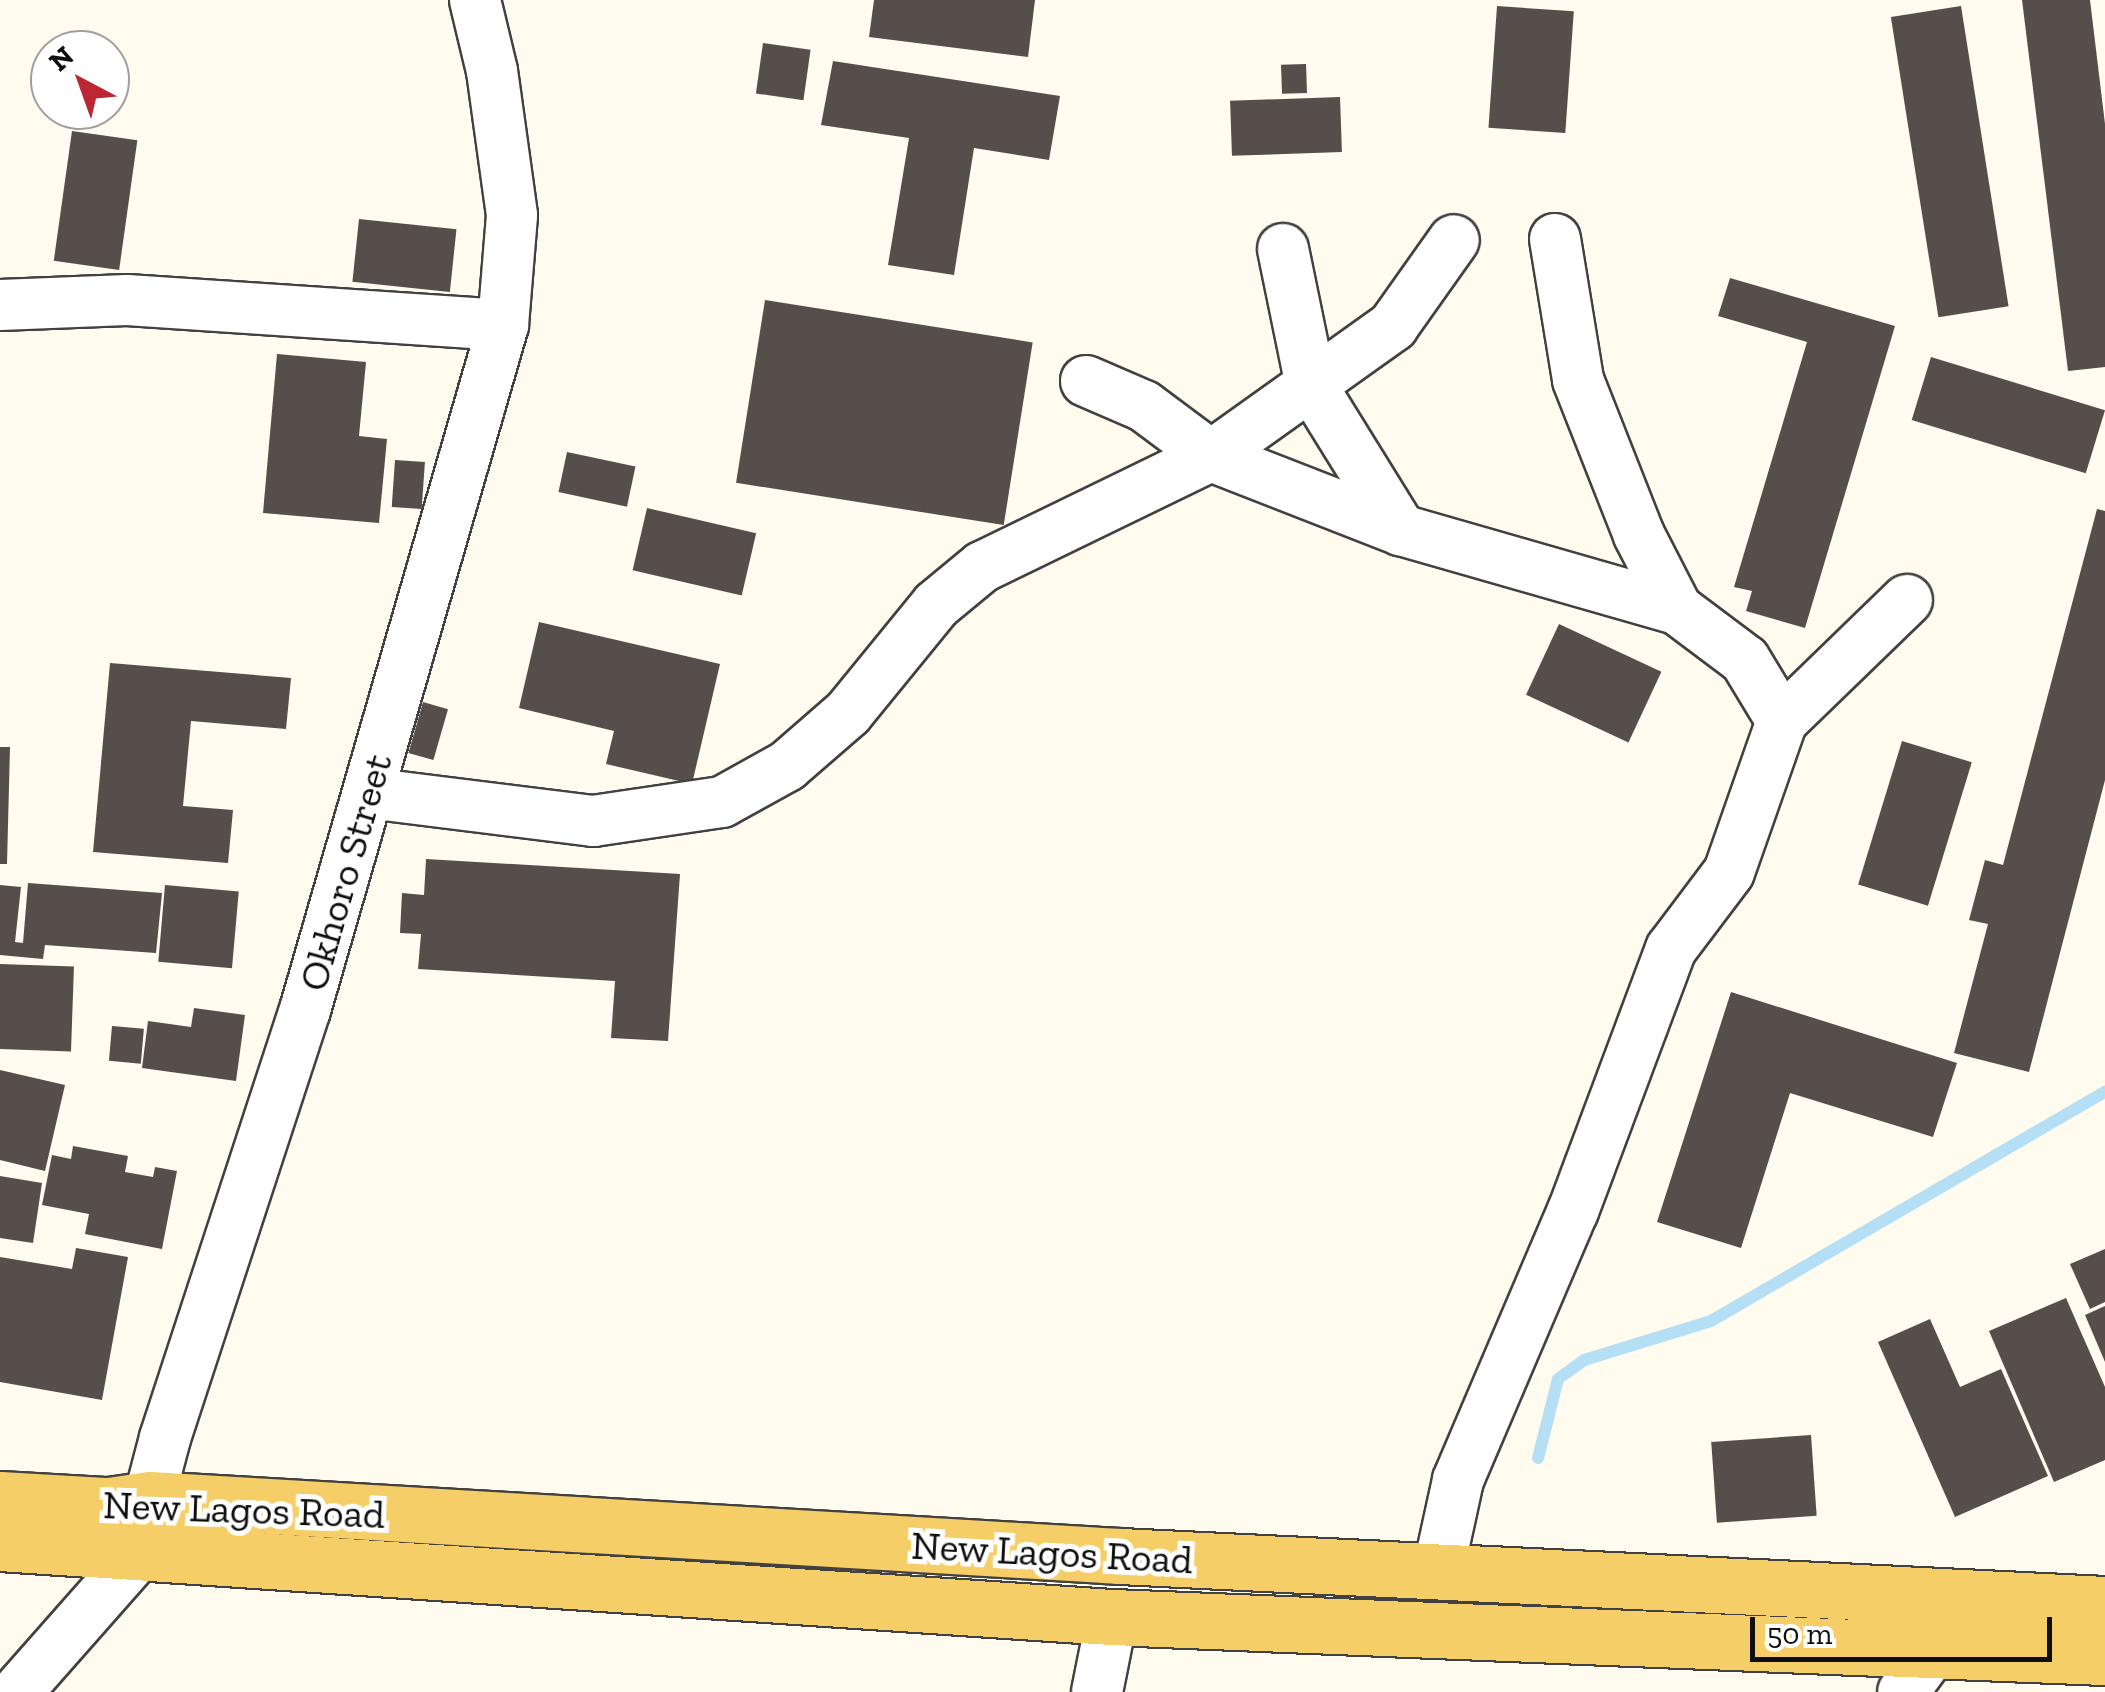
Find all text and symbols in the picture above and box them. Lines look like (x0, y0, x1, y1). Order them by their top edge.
north arrow (30, 30, 130, 130)
text: N (42, 39, 80, 78)
street label: Okhoro Street (288, 748, 402, 996)
street label: New Lagos Road (102, 1480, 386, 1538)
street label: New Lagos Road (909, 1521, 1195, 1583)
scale bar (1755, 1597, 2058, 1659)
text: 50 m (1767, 1616, 1832, 1652)

